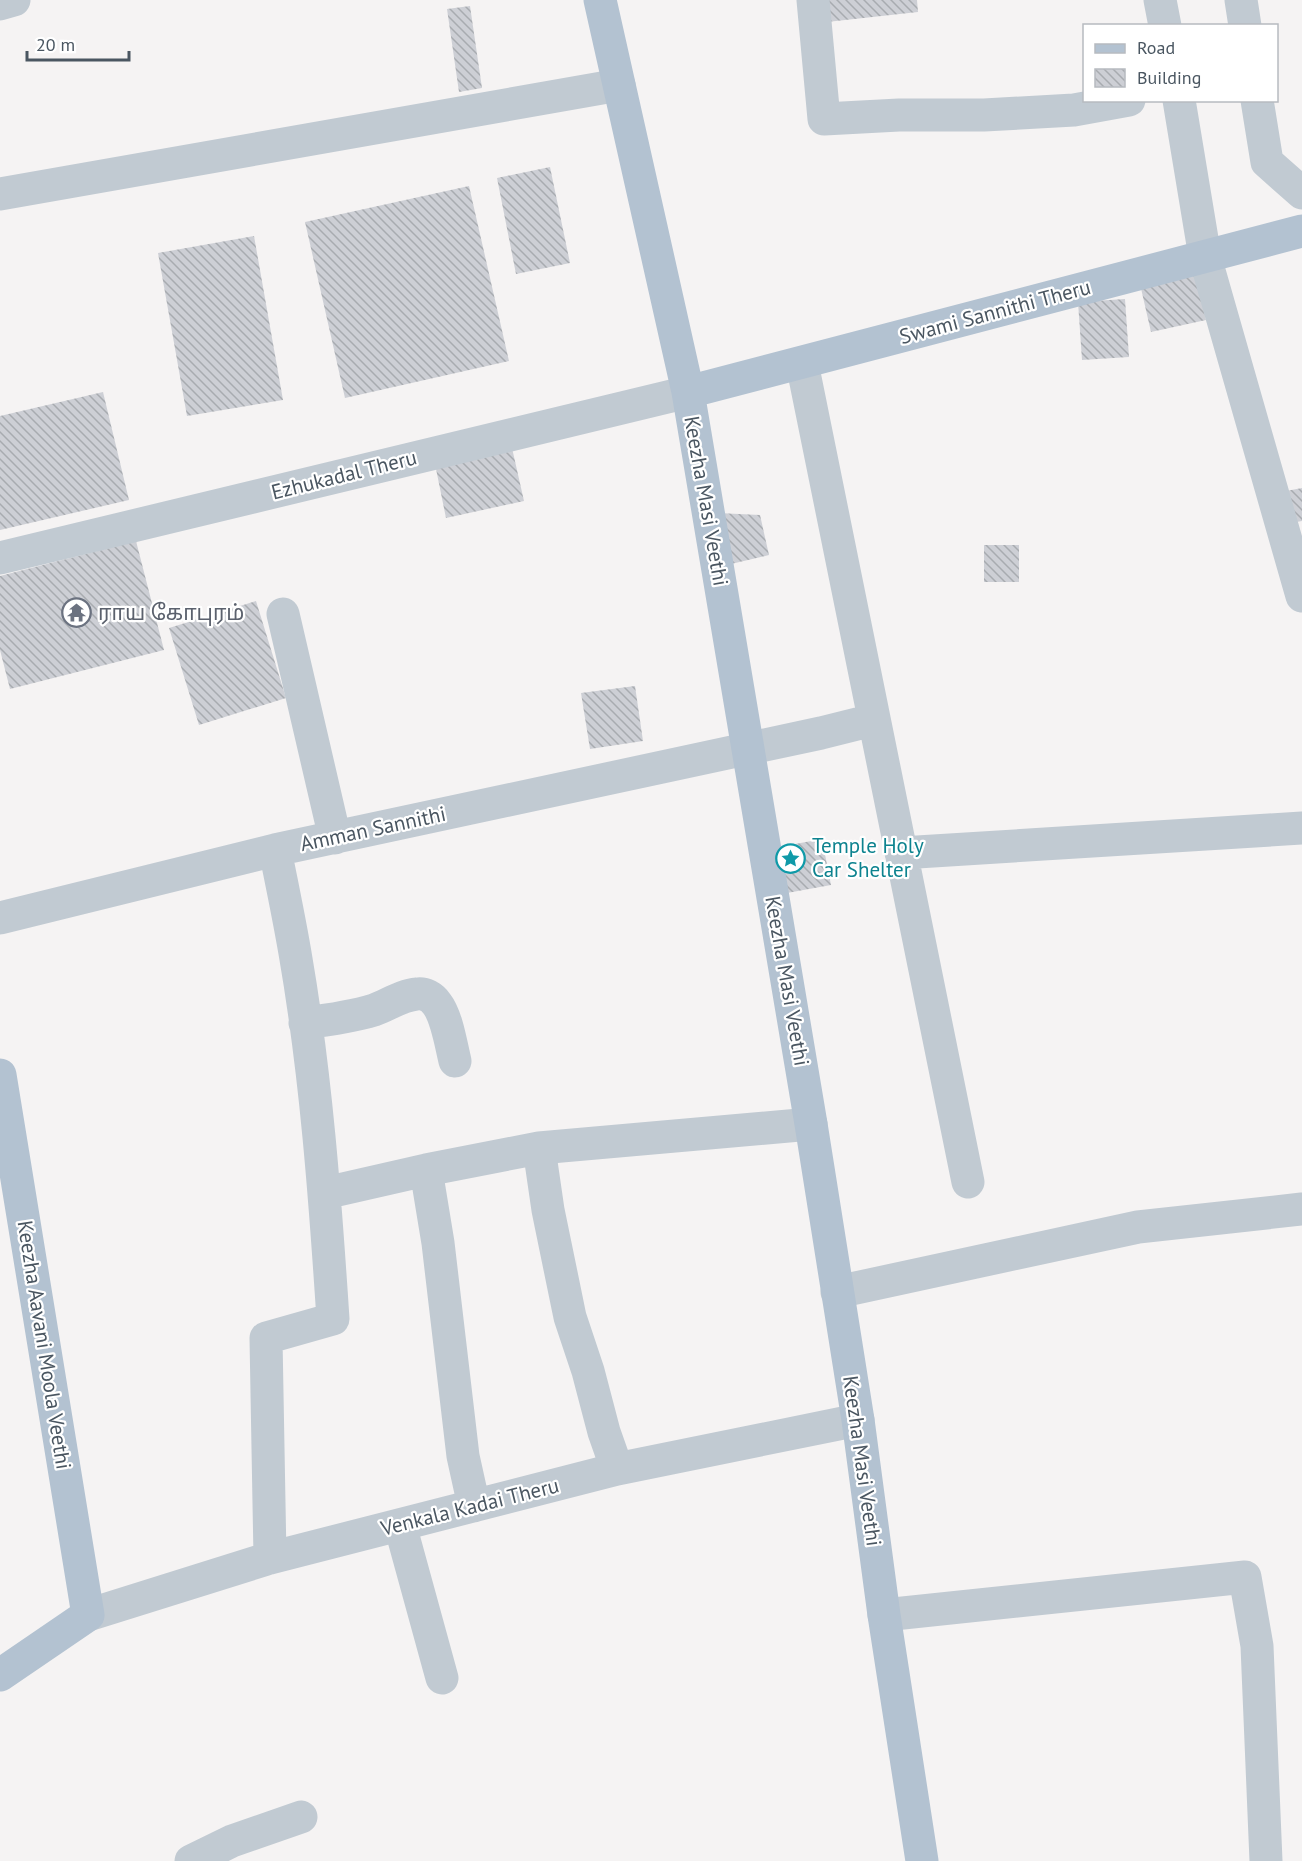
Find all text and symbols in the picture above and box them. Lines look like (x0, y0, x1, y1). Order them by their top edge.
scale bar (27, 24, 129, 62)
legend (1083, 24, 1278, 102)
text: 20 m (36, 33, 75, 56)
text: Road (1137, 36, 1175, 59)
text: Building (1137, 66, 1201, 89)
street label: Swami Sannithi Theru (896, 273, 1093, 350)
street label: Keezha Masi Veethi (678, 414, 735, 588)
street label: Ezhukadal Theru (268, 443, 419, 506)
temple icon: ராய கோபுரம் (61, 597, 93, 629)
place label: ராய கோபுரம் (98, 599, 244, 626)
street label: Amman Sannithi (298, 800, 448, 857)
place label: Temple Holy Car Shelter (812, 832, 924, 883)
place icon: Temple Holy Car Shelter (775, 842, 807, 874)
street label: Keezha Masi Veethi (759, 894, 816, 1068)
street label: Keezha Aavani Moola Veethi (11, 1219, 78, 1471)
street label: Keezha Masi Veethi (837, 1374, 888, 1548)
street label: Venkala Kadai Theru (377, 1471, 562, 1542)

